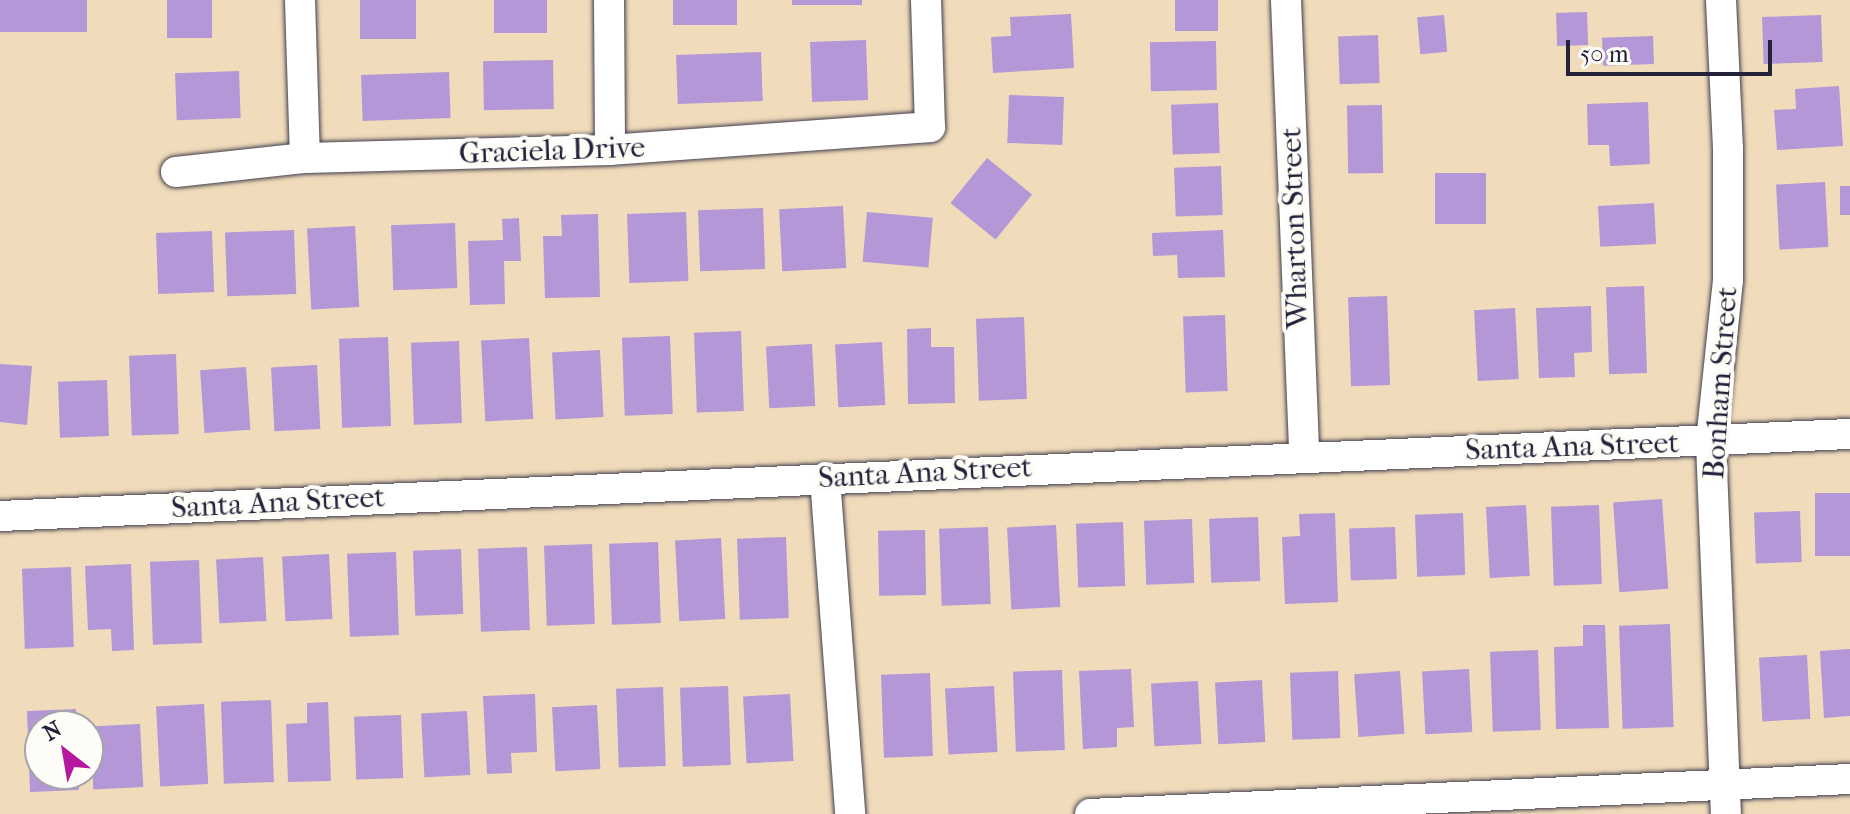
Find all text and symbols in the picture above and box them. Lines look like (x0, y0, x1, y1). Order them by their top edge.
scale bar (1570, 24, 1776, 74)
text: 50 m (1580, 40, 1629, 68)
street label: Wharton Street (1273, 127, 1317, 329)
street label: Graciela Drive (458, 130, 646, 172)
street label: Bonham Street (1696, 285, 1746, 481)
street label: Santa Ana Street (1464, 425, 1680, 469)
street label: Santa Ana Street (817, 449, 1033, 497)
street label: Santa Ana Street (170, 479, 386, 527)
north arrow (24, 710, 104, 790)
text: N (39, 716, 67, 747)

